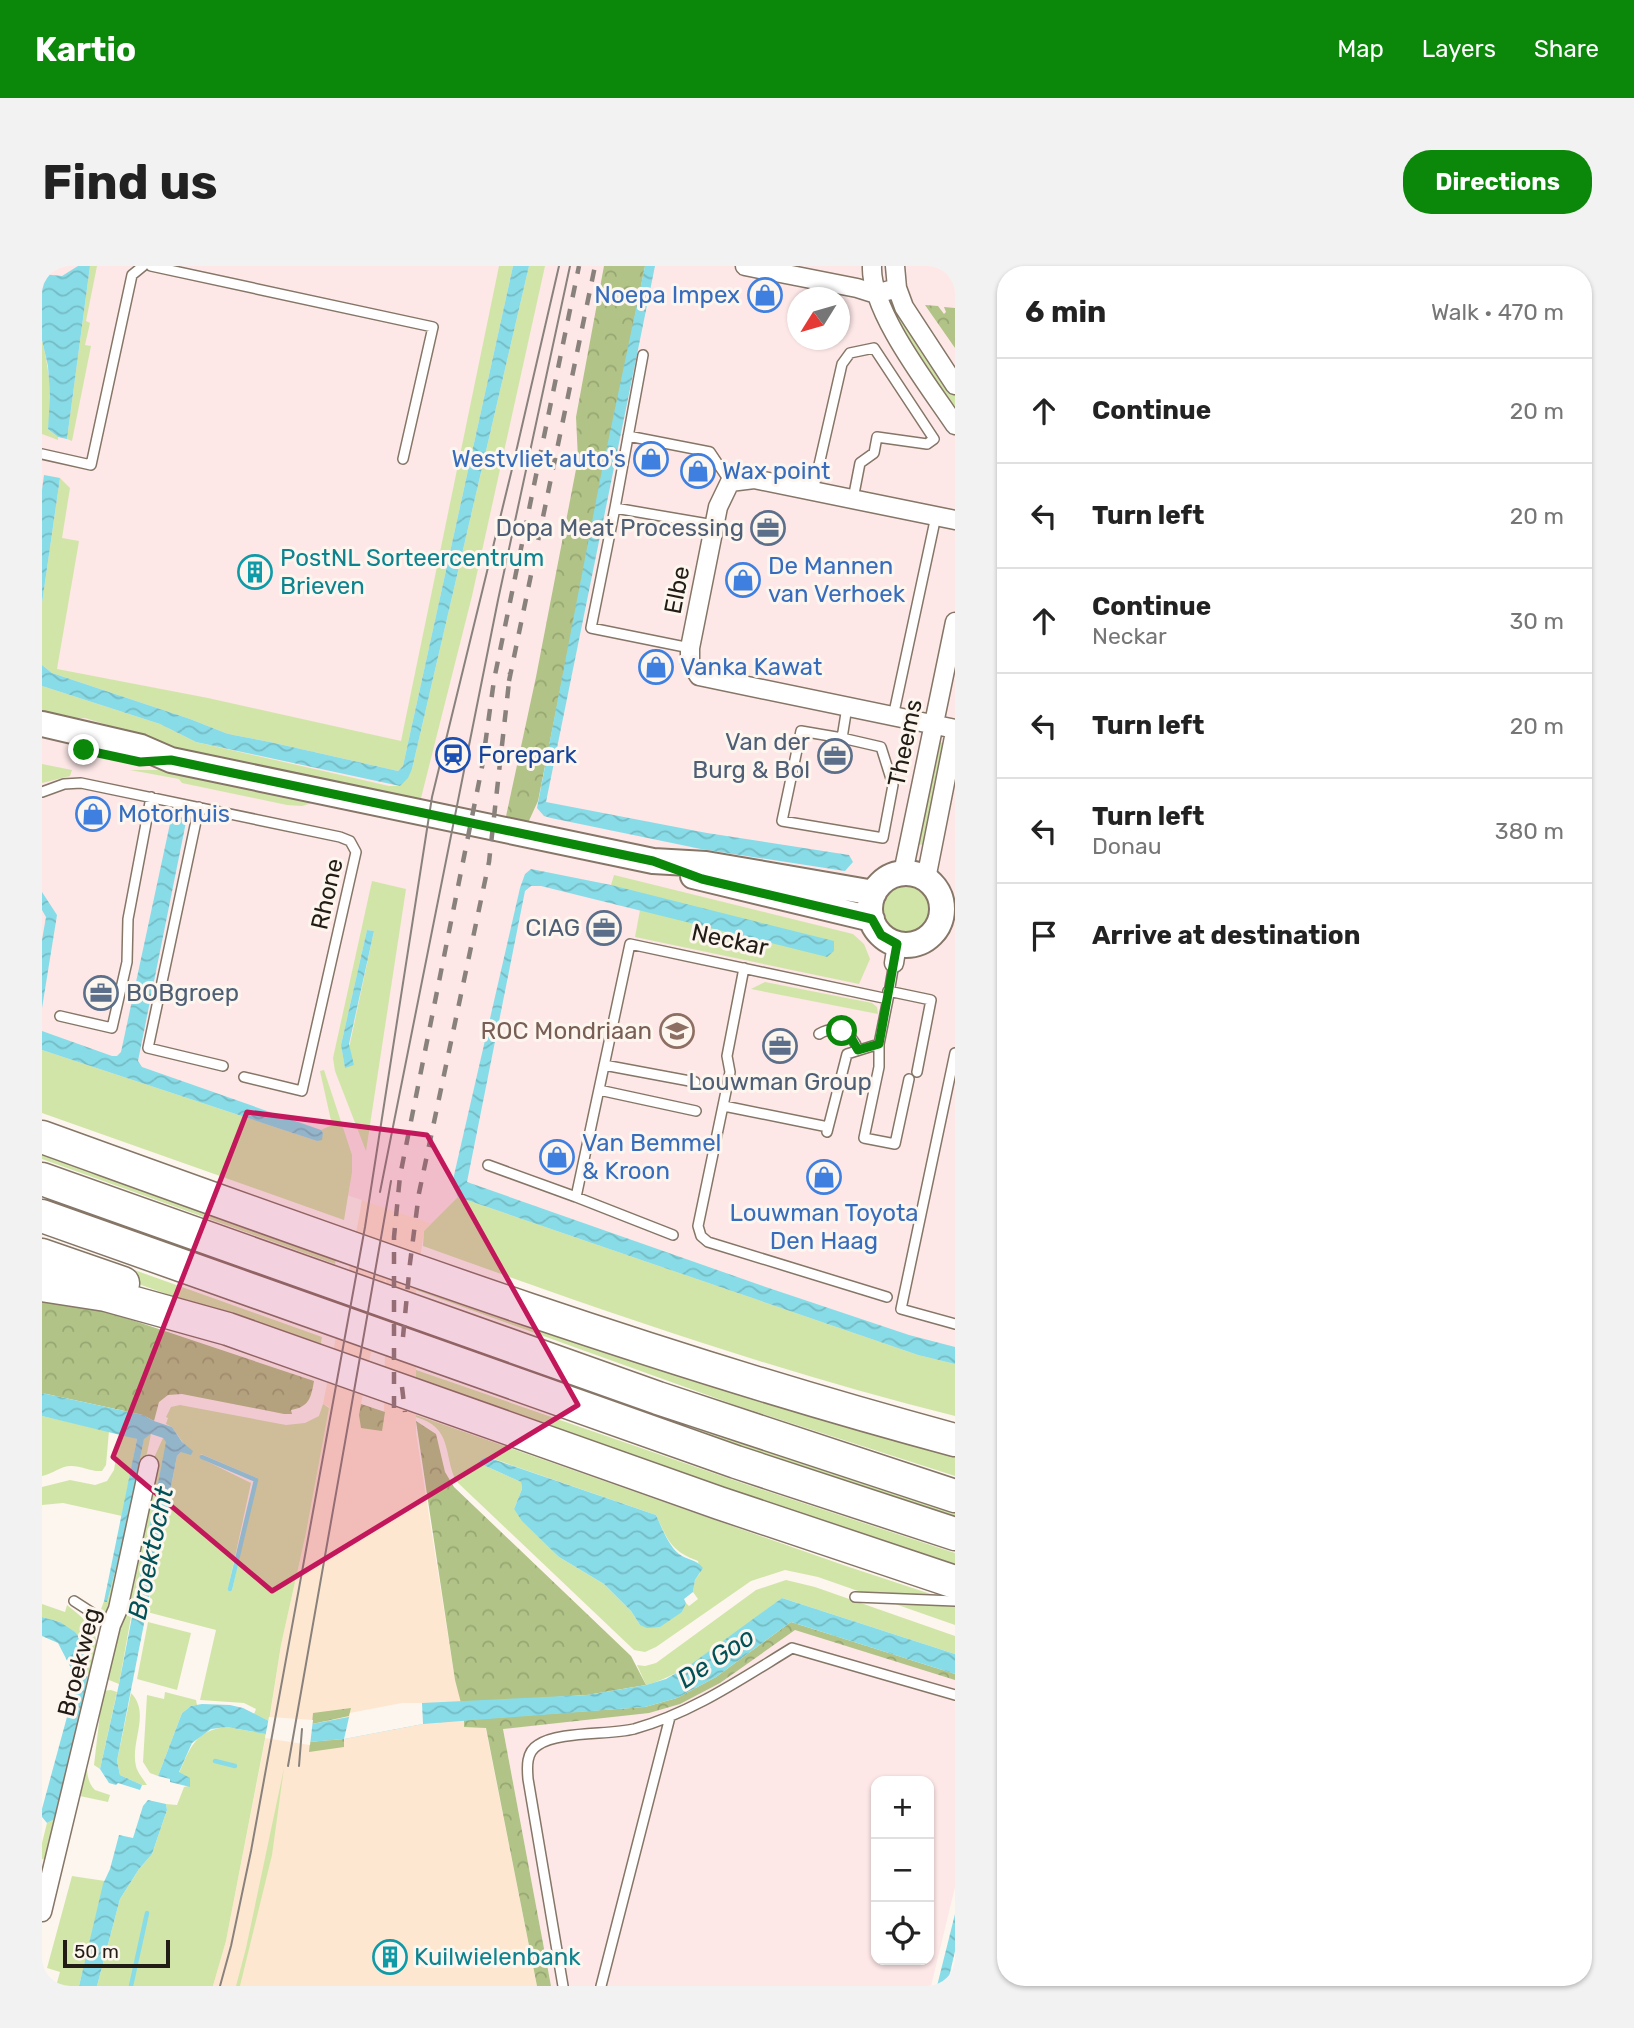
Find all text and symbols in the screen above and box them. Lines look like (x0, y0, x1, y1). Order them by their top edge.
text: Kartio (35, 30, 136, 69)
text: Map (1337, 35, 1384, 63)
text: Layers (1422, 35, 1496, 63)
text: Share (1534, 35, 1599, 63)
button: Directions (1403, 150, 1592, 214)
text: Find us (42, 153, 218, 211)
shop icon: Noepa Impex (746, 276, 784, 314)
place label: Noepa Impex (594, 281, 740, 309)
north arrow (787, 287, 850, 350)
text: 6 min (1025, 294, 1106, 330)
text: Walk · 470 m (1431, 298, 1564, 326)
icon: ahead (1025, 392, 1063, 430)
text: Continue (1092, 395, 1211, 426)
text: 20 m (1510, 397, 1564, 425)
shop icon: Westvliet auto's (632, 440, 670, 478)
place label: Westvliet auto's (452, 445, 626, 473)
shop icon: Wax point (679, 452, 717, 490)
place label: Wax point (722, 457, 830, 485)
icon: left (1025, 497, 1063, 535)
text: Turn left (1092, 500, 1204, 531)
text: 20 m (1510, 502, 1564, 530)
office icon: Dopa Meat Processing (749, 509, 787, 547)
place label: Dopa Meat Processing (495, 514, 744, 542)
place label: PostNL Sorteercentrum Brieven (280, 544, 544, 600)
place label: De Mannen van Verhoek (768, 552, 906, 608)
building icon: PostNL Sorteercentrum Brieven (236, 553, 274, 591)
shop icon: De Mannen van Verhoek (724, 561, 762, 599)
street label: Elbe (659, 564, 695, 616)
text: Continue (1092, 591, 1211, 622)
icon: ahead (1025, 602, 1063, 640)
text: 30 m (1509, 607, 1564, 635)
text: Neckar (1092, 622, 1167, 650)
shop icon: Vanka Kawat (637, 648, 675, 686)
place label: Vanka Kawat (680, 653, 822, 681)
street label: Theems (882, 697, 928, 789)
icon: left (1025, 707, 1063, 745)
text: Turn left (1092, 710, 1204, 741)
text: 20 m (1510, 712, 1564, 740)
place label: Van der Burg & Bol (692, 728, 810, 784)
route end (68, 734, 99, 765)
station icon: Forepark (434, 736, 472, 774)
office icon: Van der Burg & Bol (816, 737, 854, 775)
place label: Forepark (478, 741, 578, 769)
shop icon: Motorhuis (74, 795, 112, 833)
place label: Motorhuis (118, 800, 230, 828)
text: Turn left (1092, 801, 1204, 832)
icon: left (1025, 812, 1063, 850)
text: 380 m (1495, 817, 1564, 845)
text: Donau (1092, 832, 1162, 860)
street label: Rhone (305, 856, 349, 932)
office icon: CIAG (585, 909, 623, 947)
place label: CIAG (525, 914, 580, 942)
icon: arrive (1025, 917, 1063, 955)
street label: Neckar (689, 918, 771, 962)
text: Arrive at destination (1092, 920, 1360, 951)
office icon: BOBgroep (82, 974, 120, 1012)
place label: BOBgroep (126, 979, 239, 1007)
school or university icon: ROC Mondriaan (658, 1012, 696, 1050)
route start (826, 1015, 857, 1046)
place label: ROC Mondriaan (481, 1017, 652, 1045)
office icon: Louwman Group (761, 1027, 799, 1065)
place label: Louwman Group (688, 1068, 872, 1096)
place label: Van Bemmel & Kroon (582, 1129, 721, 1185)
shop icon: Van Bemmel & Kroon (538, 1138, 576, 1176)
shop icon: Louwman Toyota Den Haag (805, 1158, 843, 1196)
place label: Louwman Toyota Den Haag (729, 1199, 919, 1255)
water label: Broektocht (122, 1483, 180, 1622)
street label: Broekweg (52, 1605, 106, 1719)
water label: De Goo (672, 1621, 760, 1695)
map controls (871, 1776, 934, 1965)
button: + (871, 1776, 934, 1839)
button: − (871, 1839, 934, 1902)
button: locate (871, 1902, 934, 1965)
scale bar (63, 1937, 170, 1969)
building icon: Kuilwielenbank (371, 1938, 409, 1976)
text: 50 m (74, 1940, 119, 1963)
place label: Kuilwielenbank (414, 1943, 581, 1971)

